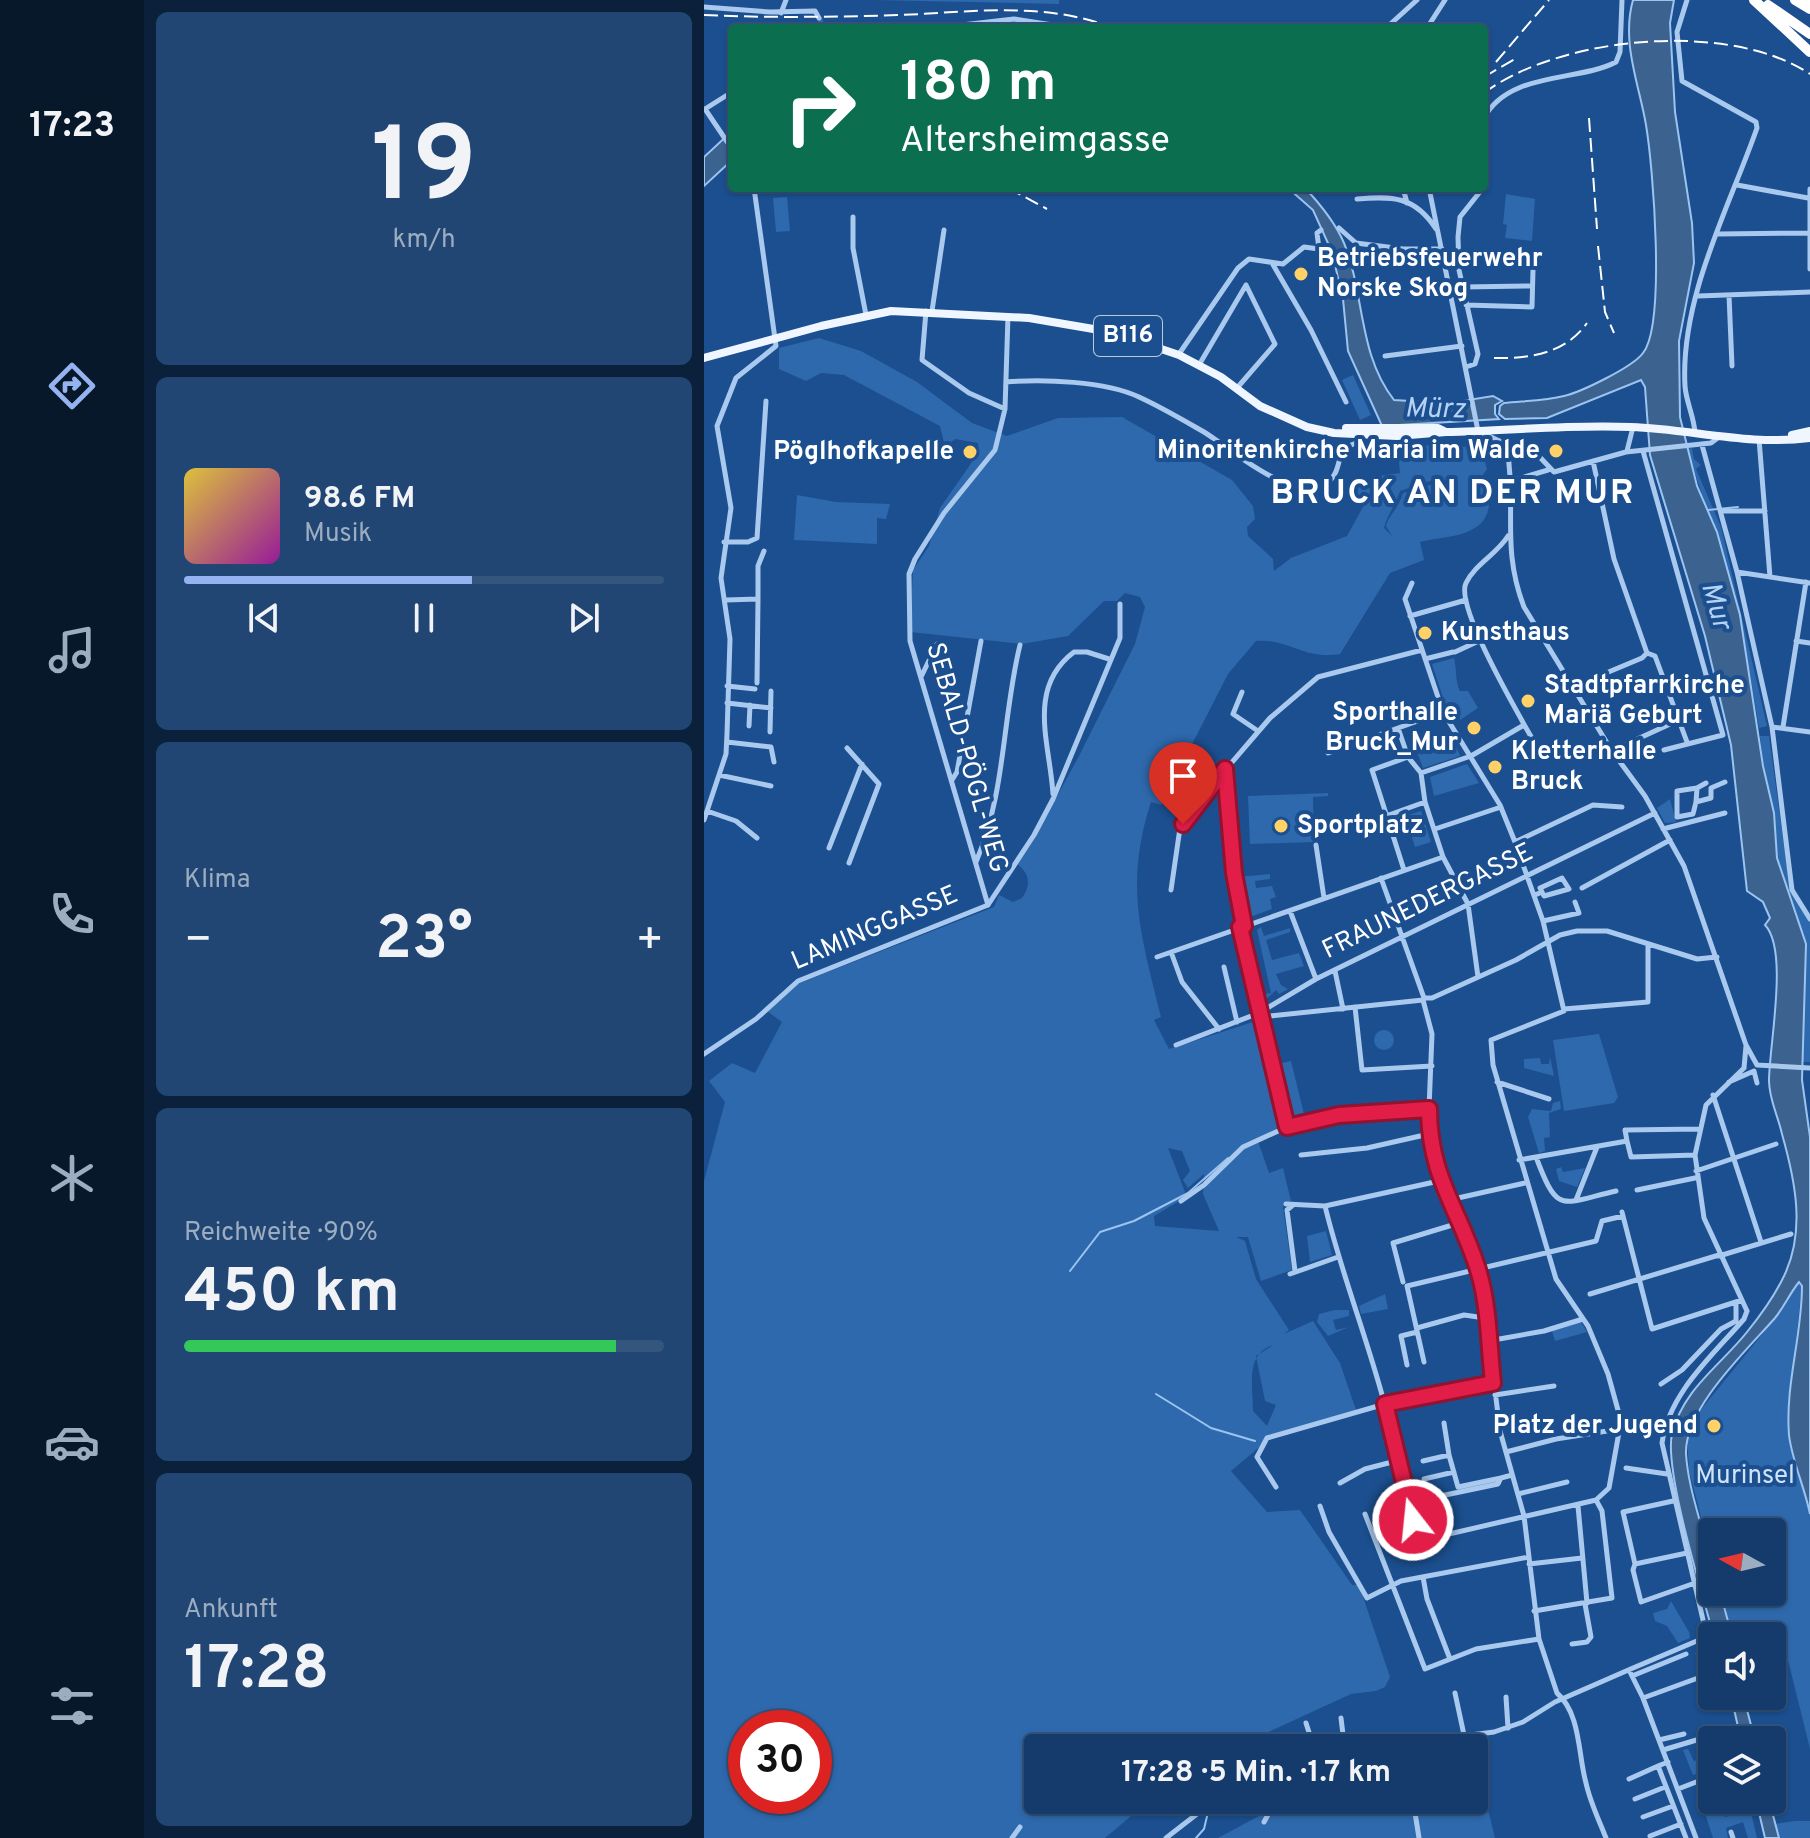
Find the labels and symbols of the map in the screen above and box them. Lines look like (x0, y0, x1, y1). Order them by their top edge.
place label: Betriebsfeuerwehr Norske Skog (1317, 243, 1543, 306)
marker: Betriebsfeuerwehr Norske Skog (1292, 265, 1310, 283)
road number: B116 (1094, 316, 1162, 356)
water label: Mürz (1404, 391, 1467, 429)
place label: Minoritenkirche Maria im Walde (1157, 435, 1540, 468)
place label: Pöglhofkapelle (773, 436, 954, 469)
marker: Minoritenkirche Maria im Walde (1547, 442, 1565, 460)
marker: Pöglhofkapelle (961, 443, 979, 461)
district label: BRUCK AN DER MUR (1271, 473, 1635, 516)
water label: Mur (1691, 578, 1740, 636)
place label: Kunsthaus (1441, 617, 1570, 650)
marker: Kunsthaus (1416, 624, 1434, 642)
street label: SEBALD-PÖGL-WEG (917, 639, 1016, 877)
place label: Stadtpfarrkirche Mariä Geburt (1544, 670, 1745, 733)
marker: Stadtpfarrkirche Mariä Geburt (1519, 692, 1537, 710)
place label: Sporthalle Bruck_Mur (1325, 697, 1458, 760)
marker: Sporthalle Bruck_Mur (1465, 719, 1483, 737)
place label: Kletterhalle Bruck (1511, 736, 1657, 799)
pin (1149, 742, 1217, 824)
marker: Kletterhalle Bruck (1486, 758, 1504, 776)
place label: Sportplatz (1297, 810, 1424, 843)
marker: Sportplatz (1272, 817, 1290, 835)
street label: FRAUNEDERGASSE (1317, 837, 1539, 967)
street label: LAMINGGASSE (787, 879, 963, 979)
place label: Platz der Jugend (1493, 1410, 1698, 1443)
marker: Platz der Jugend (1705, 1417, 1723, 1435)
park label: Murinsel (1695, 1460, 1795, 1493)
position arrow (1371, 1478, 1455, 1562)
north arrow (1698, 1518, 1786, 1606)
speed limit sign: 30 (728, 1710, 832, 1814)

